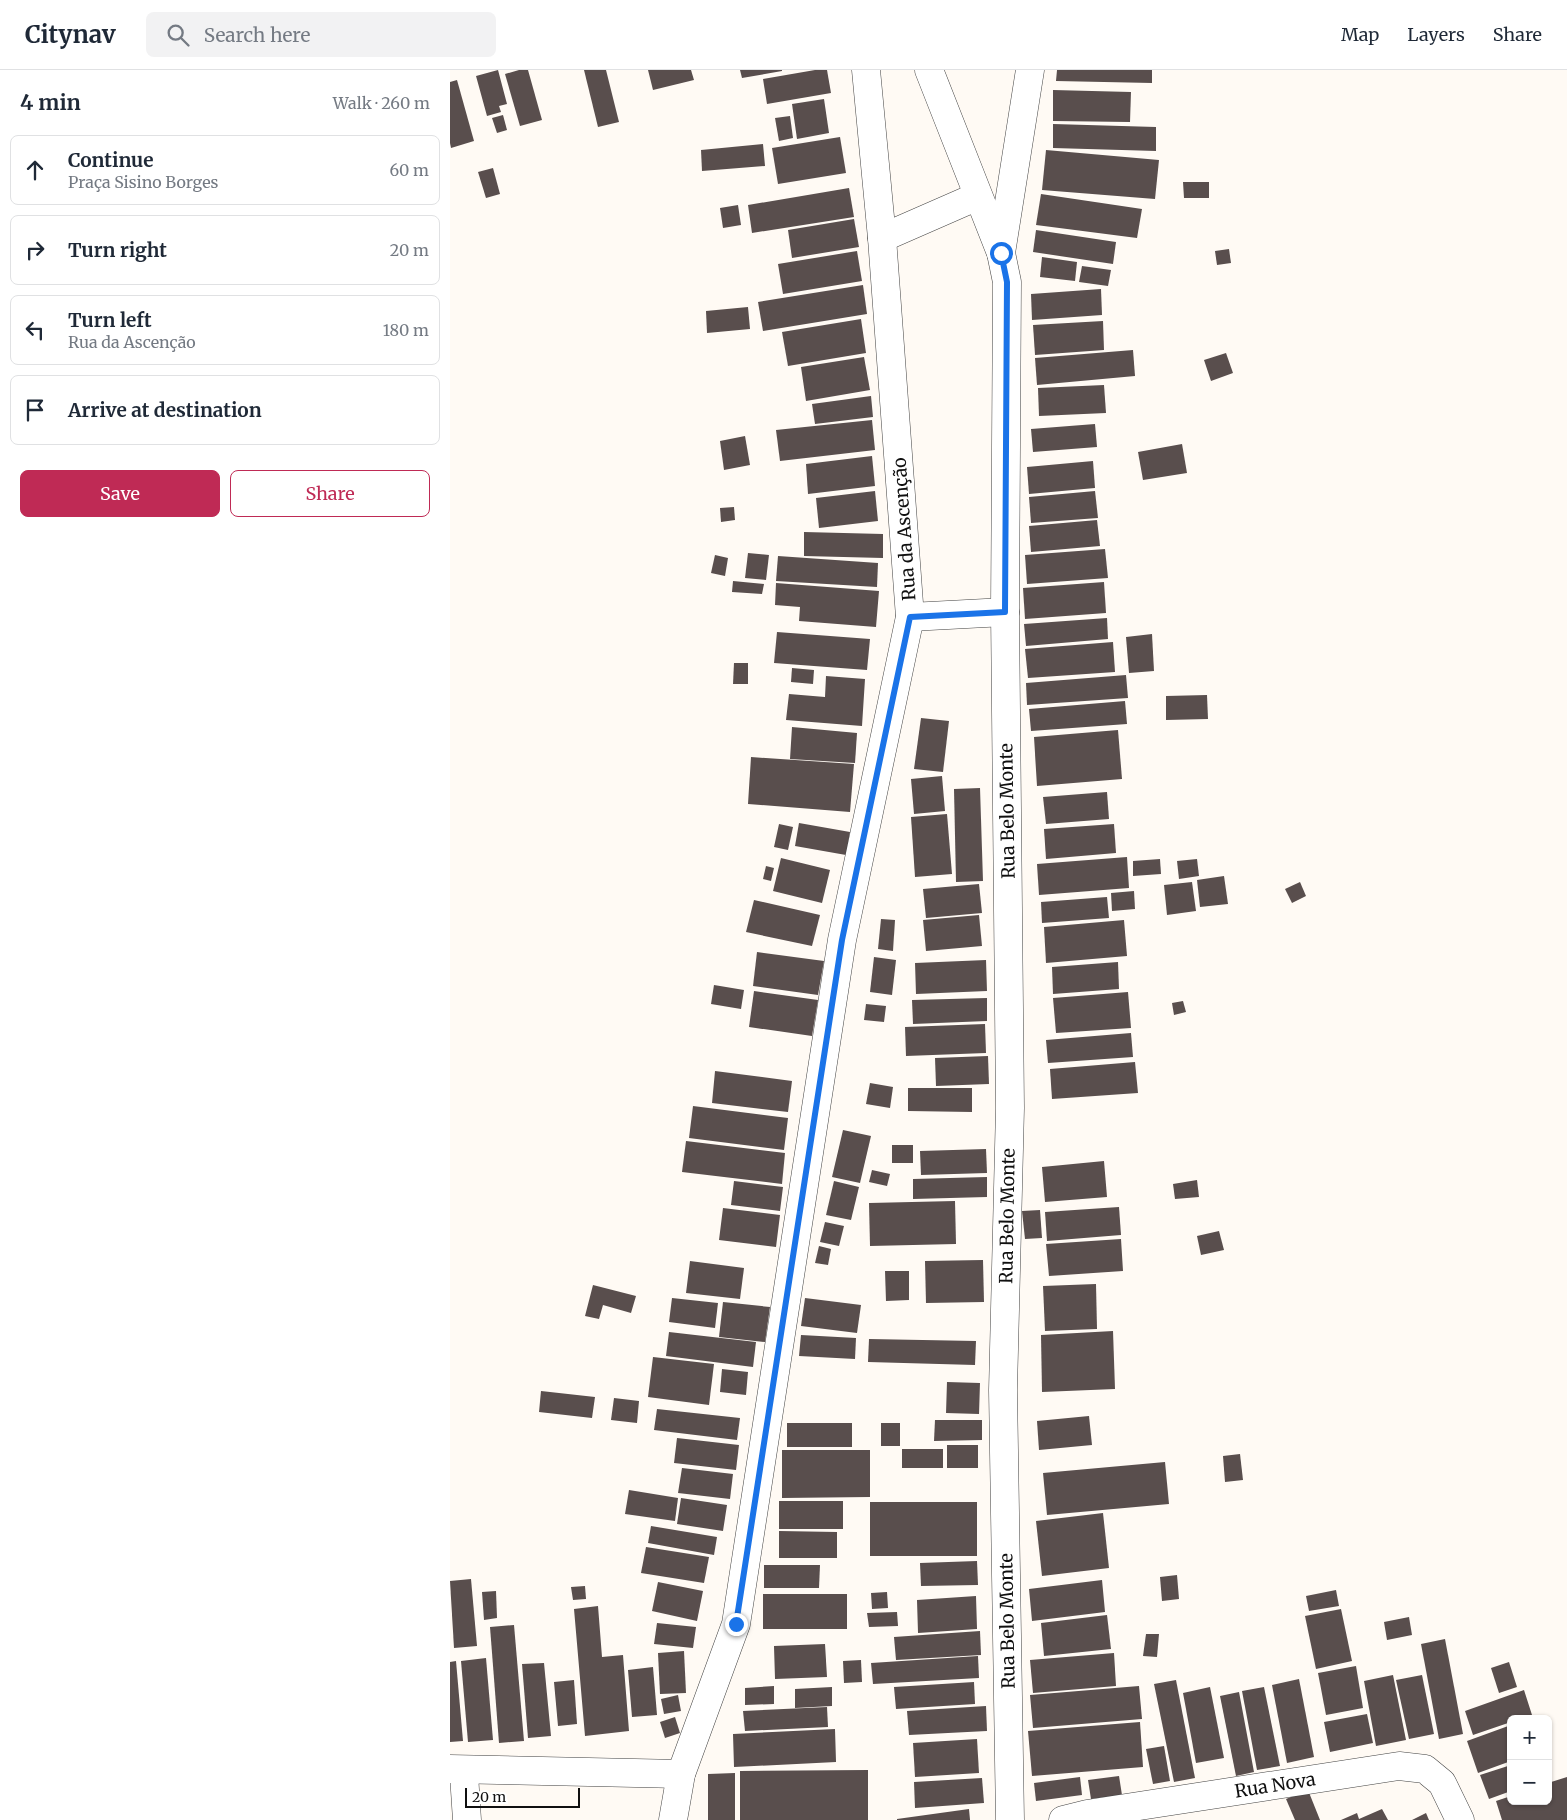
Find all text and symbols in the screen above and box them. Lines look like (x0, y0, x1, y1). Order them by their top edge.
search box (146, 12, 496, 57)
text: Citynav (25, 19, 116, 50)
icon: search (164, 21, 192, 49)
text: Search here (204, 23, 310, 47)
text: Map (1341, 23, 1379, 46)
text: Layers (1407, 23, 1465, 46)
text: Share (1493, 23, 1542, 46)
text: 4 min (20, 89, 81, 116)
text: Walk · 260 m (333, 93, 430, 113)
text: Continue (68, 148, 154, 172)
icon: ahead (21, 156, 49, 184)
text: 60 m (389, 160, 429, 180)
text: Praça Sisino Borges (68, 172, 218, 192)
icon: right (21, 236, 49, 264)
text: Turn right (68, 238, 167, 262)
text: 20 m (390, 240, 429, 260)
route start (990, 242, 1013, 265)
text: Turn left (68, 308, 152, 332)
icon: left (21, 316, 49, 344)
text: 180 m (383, 320, 429, 340)
text: Rua da Ascenção (68, 332, 196, 352)
icon: arrive (21, 396, 49, 424)
text: Arrive at destination (68, 398, 262, 422)
street label: Rua da Ascenção (888, 457, 920, 601)
button: Save (20, 470, 220, 517)
button: Share (230, 470, 430, 517)
street label: Rua Belo Monte (994, 743, 1020, 879)
street label: Rua Belo Monte (994, 1148, 1020, 1284)
street label: Rua Belo Monte (994, 1553, 1020, 1689)
route end (725, 1613, 748, 1636)
map controls (1507, 1715, 1552, 1805)
button: + (1507, 1715, 1552, 1760)
button: − (1507, 1760, 1552, 1805)
street label: Rua Nova (1233, 1767, 1317, 1803)
scale bar (465, 1785, 580, 1808)
text: 20 m (472, 1788, 506, 1806)

